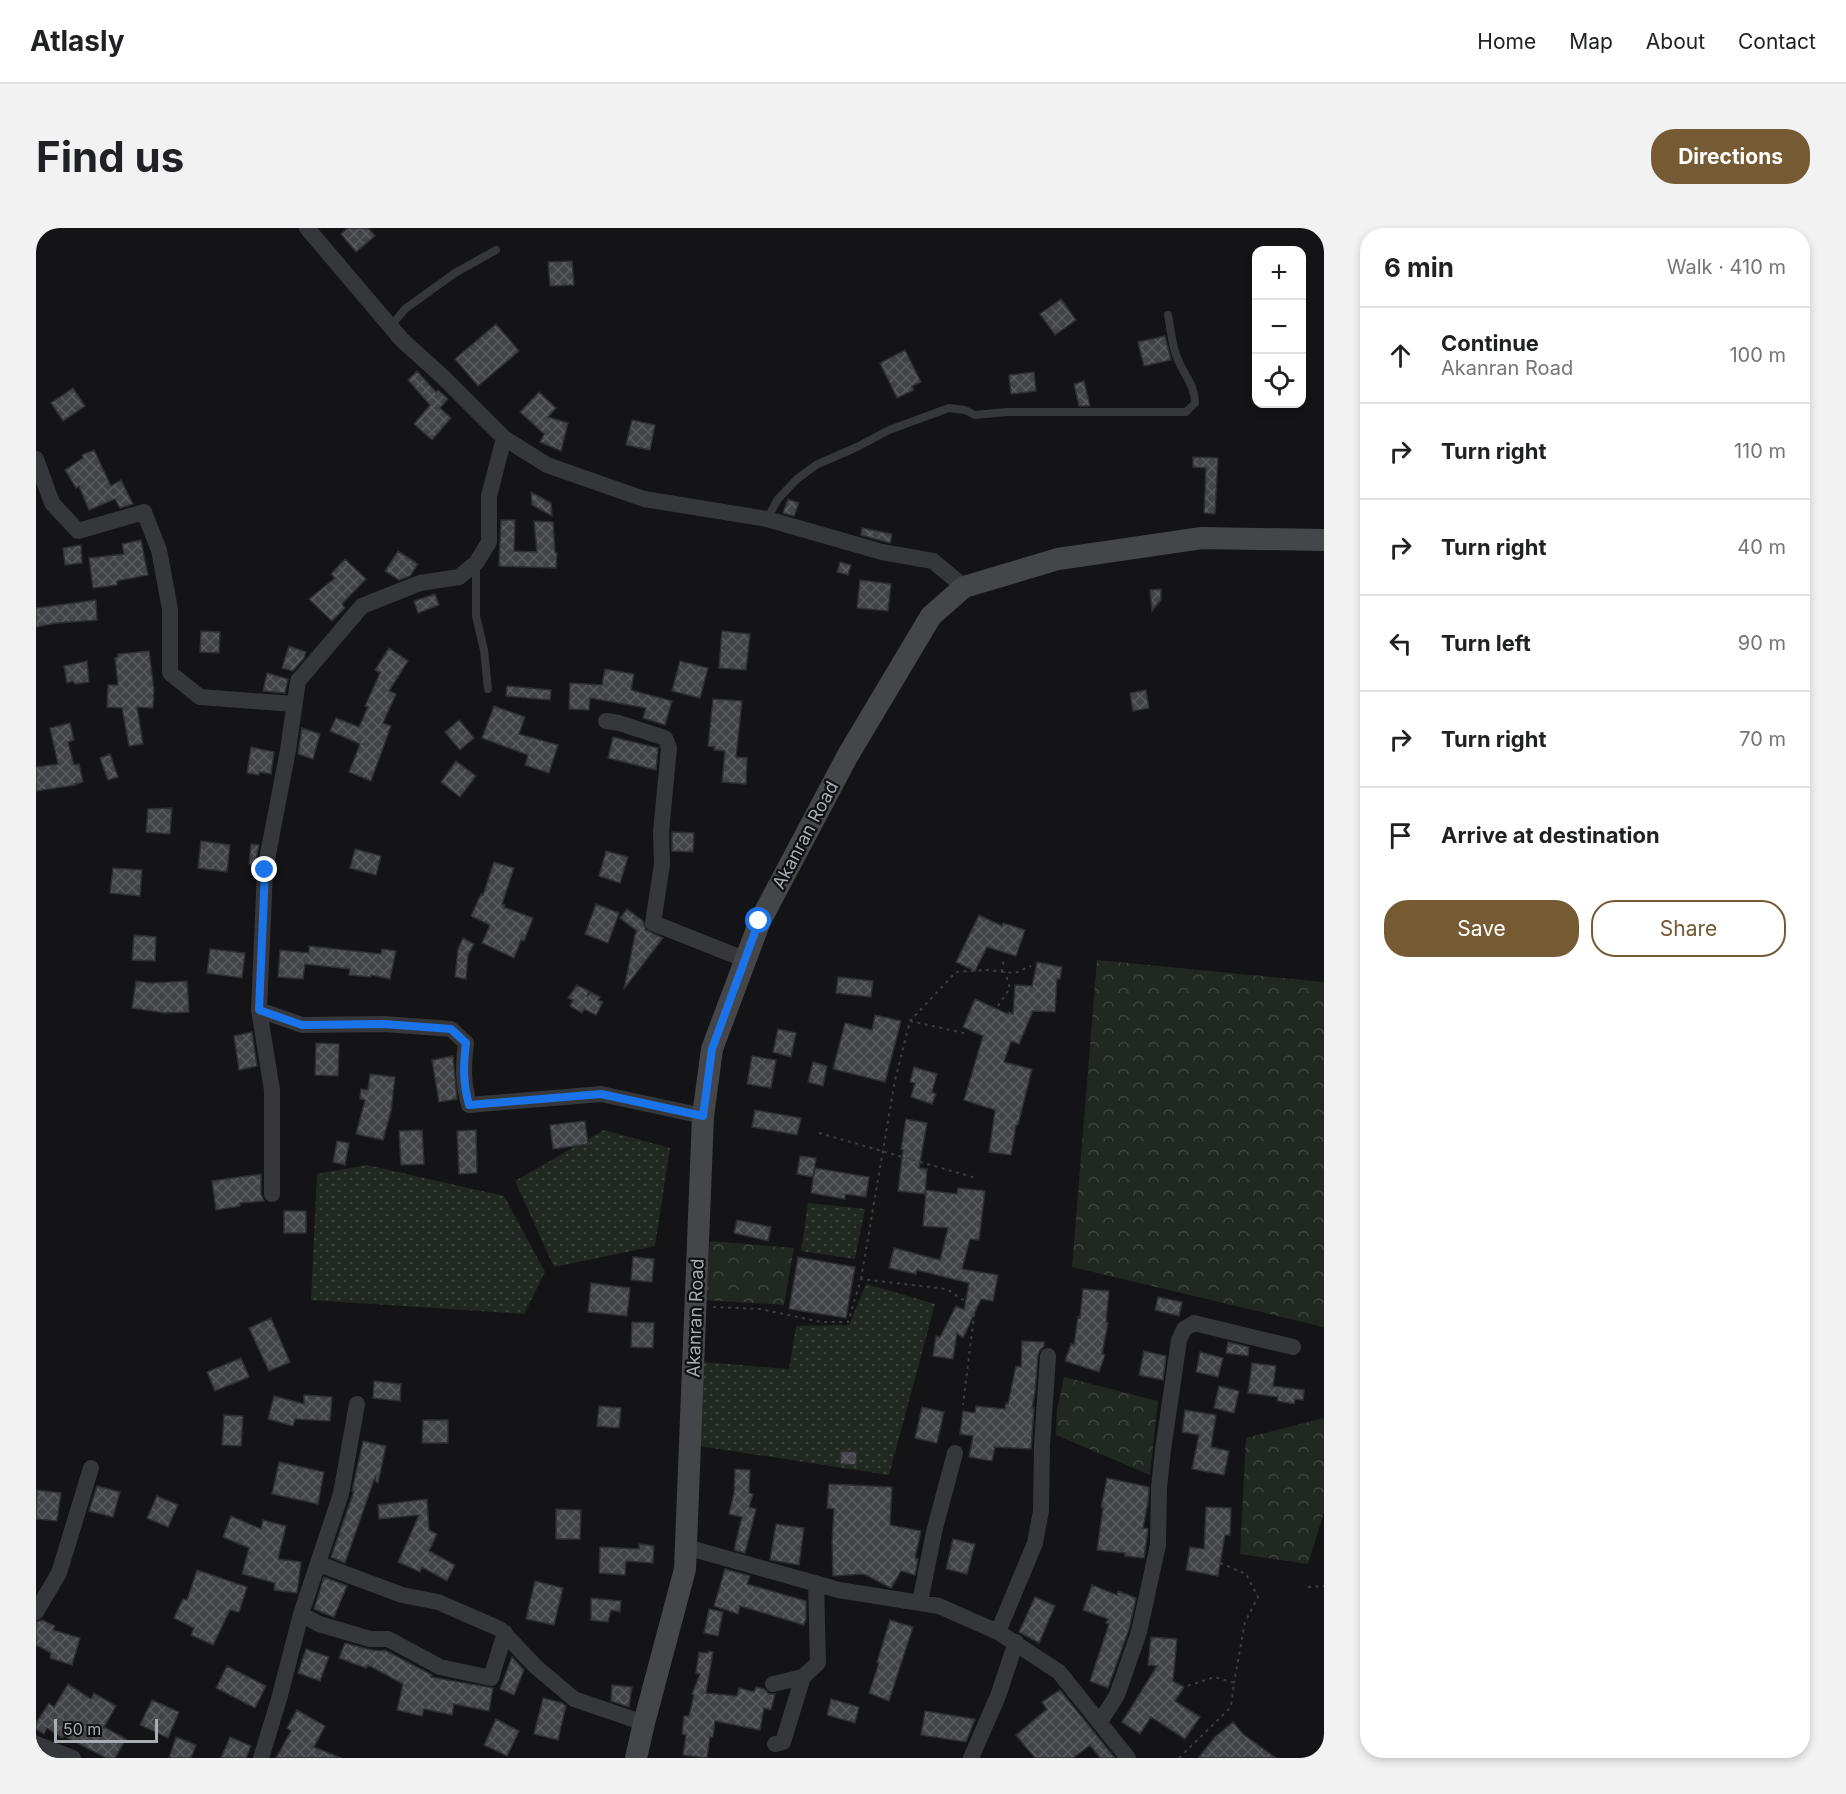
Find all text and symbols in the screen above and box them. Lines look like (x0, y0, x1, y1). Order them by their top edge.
text: Atlasly (30, 24, 125, 58)
text: Home (1477, 29, 1536, 54)
text: Map (1569, 29, 1613, 54)
text: About (1646, 29, 1705, 54)
text: Contact (1738, 29, 1816, 54)
button: Directions (1651, 129, 1810, 184)
text: Find us (36, 131, 184, 182)
map controls (1252, 246, 1306, 408)
button: + (1252, 246, 1306, 300)
text: 6 min (1384, 252, 1454, 283)
text: Walk · 410 m (1667, 255, 1786, 279)
button: − (1252, 300, 1306, 354)
text: Continue (1441, 330, 1539, 356)
icon: ahead (1384, 339, 1417, 372)
text: 100 m (1729, 343, 1786, 367)
button: locate (1252, 354, 1306, 408)
text: Akanran Road (1441, 356, 1573, 380)
icon: right (1384, 435, 1417, 468)
text: Turn right (1441, 438, 1547, 464)
text: 110 m (1734, 439, 1786, 463)
icon: right (1384, 531, 1417, 564)
text: Turn right (1441, 534, 1547, 560)
text: 40 m (1737, 535, 1786, 559)
icon: left (1384, 627, 1417, 660)
text: Turn left (1441, 630, 1531, 656)
text: 90 m (1738, 631, 1786, 655)
icon: right (1384, 723, 1417, 756)
text: Turn right (1441, 726, 1547, 752)
text: 70 m (1739, 727, 1786, 751)
street label: Akanran Road (768, 778, 842, 892)
icon: arrive (1384, 819, 1417, 852)
text: Arrive at destination (1441, 822, 1660, 848)
route end (251, 856, 277, 882)
button: Save (1384, 900, 1579, 957)
button: Share (1591, 900, 1786, 957)
route start (745, 907, 771, 933)
street label: Akanran Road (682, 1258, 708, 1378)
scale bar (54, 1716, 158, 1744)
text: 50 m (63, 1719, 101, 1739)

